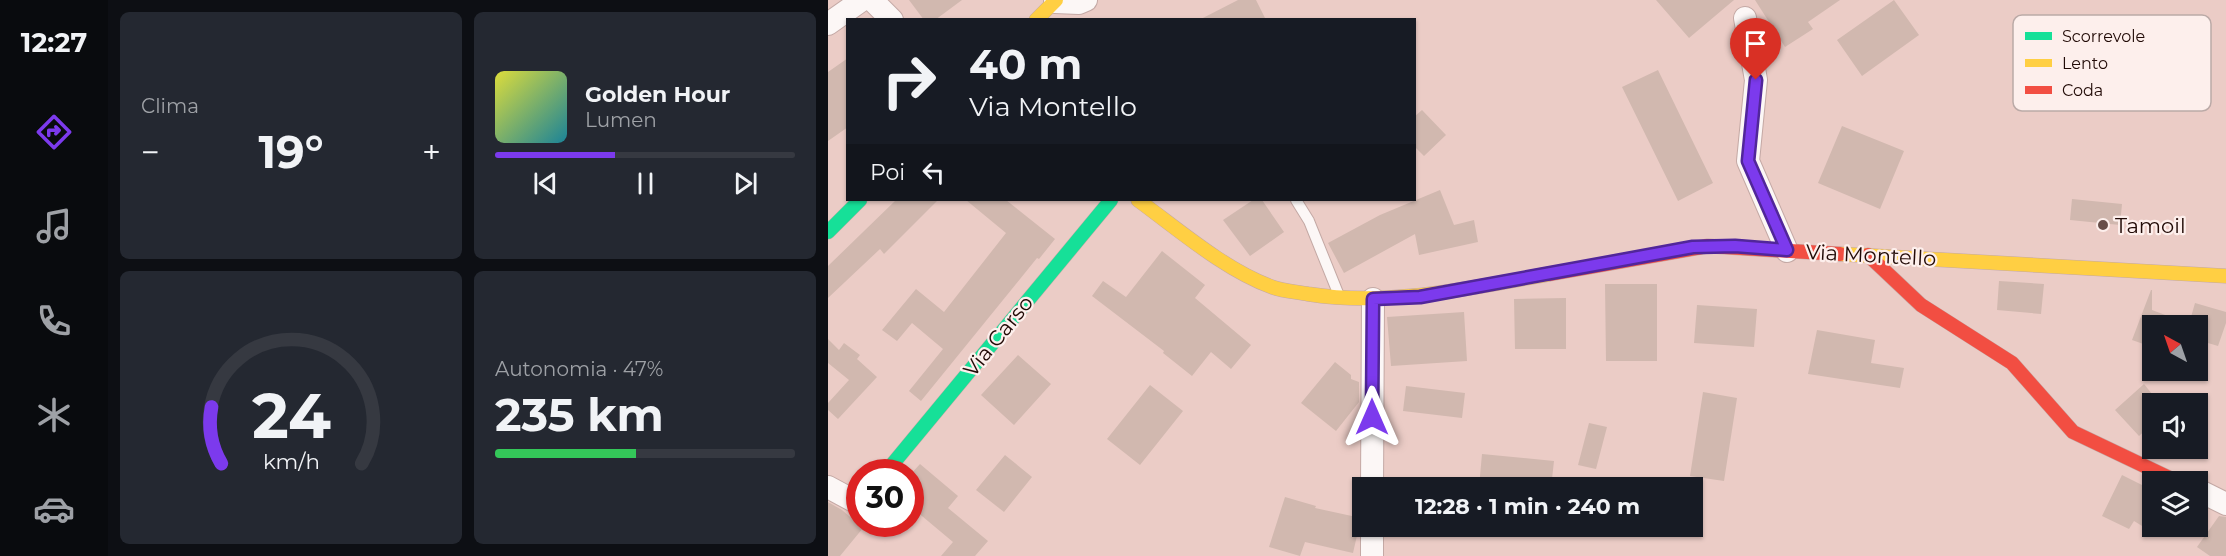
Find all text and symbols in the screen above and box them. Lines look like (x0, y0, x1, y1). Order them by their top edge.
legend (2013, 15, 2211, 111)
pin (1730, 18, 1781, 80)
text: 12:27 (21, 26, 87, 59)
icon: arrive (1739, 27, 1772, 60)
text: Scorrevole (2062, 27, 2145, 46)
text: 40 m (969, 38, 1082, 90)
icon: right (870, 42, 948, 120)
text: Lento (2062, 54, 2108, 73)
text: Golden Hour (585, 81, 730, 108)
text: Coda (2062, 81, 2103, 100)
text: Via Montello (969, 90, 1137, 123)
text: Clima (141, 94, 199, 118)
text: Lumen (585, 108, 657, 132)
icon: directions (33, 111, 75, 153)
text: 19° (258, 124, 324, 179)
text: − (141, 132, 160, 172)
text: + (422, 132, 441, 172)
icon: left (917, 156, 950, 189)
text: Poi (870, 159, 905, 186)
icon: previous (529, 167, 562, 200)
icon: pause (629, 167, 662, 200)
icon: next (729, 167, 762, 200)
icon: music (33, 205, 75, 247)
place label: Tamoil (2115, 213, 2186, 238)
marker: Tamoil (2096, 218, 2110, 232)
street label: Via Montello (1805, 239, 1937, 271)
street label: Via Carso (958, 291, 1038, 381)
icon: phone (33, 300, 75, 342)
north arrow (2142, 315, 2208, 381)
map controls (2142, 315, 2208, 537)
text: Autonomia · 47% (495, 357, 663, 381)
text: 24 (251, 378, 331, 454)
position arrow (1340, 385, 1404, 449)
text: 235 km (495, 387, 664, 442)
button: sound (2142, 393, 2208, 459)
icon: climate (33, 394, 75, 436)
text: km/h (262, 449, 320, 475)
speed limit sign: 30 (846, 459, 924, 537)
button: layers (2142, 471, 2208, 537)
icon: car (33, 488, 75, 530)
text: 12:28 · 1 min · 240 m (1415, 493, 1640, 520)

